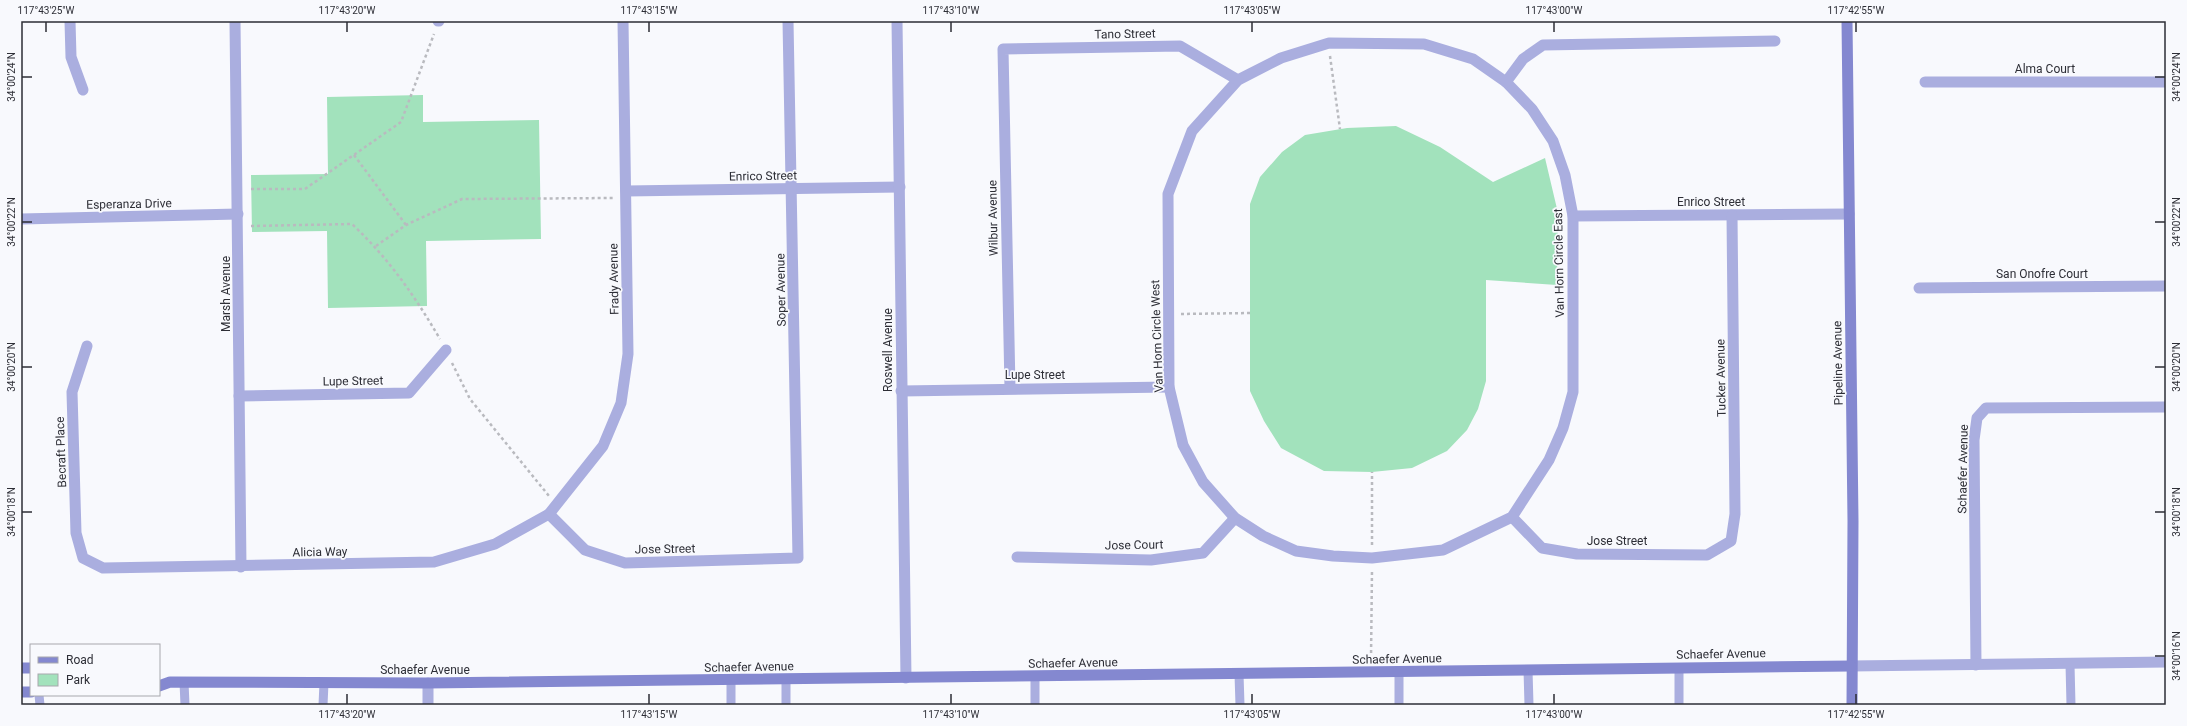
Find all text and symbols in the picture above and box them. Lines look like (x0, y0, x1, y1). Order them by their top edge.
text: 117°43'25"W (18, 5, 75, 16)
text: 117°43'20"W (319, 5, 376, 16)
text: 117°43'15"W (621, 5, 678, 16)
text: 117°43'10"W (923, 5, 980, 16)
text: 117°43'05"W (1224, 5, 1281, 16)
text: 117°43'00"W (1526, 5, 1583, 16)
text: 117°42'55"W (1828, 5, 1885, 16)
street label: Tano Street (1094, 26, 1156, 42)
text: 34°00'24"N (6, 52, 17, 102)
text: 34°00'24"N (2171, 52, 2182, 102)
street label: Alma Court (2015, 62, 2075, 76)
street label: Enrico Street (729, 168, 797, 184)
street label: Wilbur Avenue (985, 180, 1001, 256)
street label: Enrico Street (1677, 195, 1745, 209)
street label: Esperanza Drive (86, 196, 172, 212)
text: 34°00'22"N (6, 197, 17, 247)
text: 34°00'22"N (2171, 197, 2182, 247)
street label: Van Horn Circle East (1551, 208, 1567, 318)
street label: Frady Avenue (606, 243, 622, 315)
street label: Soper Avenue (773, 253, 789, 327)
street label: Marsh Avenue (219, 256, 233, 332)
street label: San Onofre Court (1996, 267, 2088, 281)
street label: Van Horn Circle West (1148, 279, 1166, 393)
street label: Roswell Avenue (881, 308, 895, 392)
street label: Pipeline Avenue (1830, 321, 1846, 405)
street label: Tucker Avenue (1713, 339, 1729, 417)
text: 34°00'20"N (6, 342, 17, 392)
text: 34°00'20"N (2171, 342, 2182, 392)
street label: Lupe Street (1005, 368, 1065, 382)
street label: Lupe Street (323, 373, 383, 389)
street label: Becraft Place (53, 416, 69, 488)
street label: Schaefer Avenue (1955, 424, 1971, 514)
text: 34°00'18"N (6, 487, 17, 537)
text: 34°00'18"N (2171, 487, 2182, 537)
street label: Jose Street (1587, 534, 1647, 548)
street label: Jose Court (1105, 537, 1163, 553)
street label: Jose Street (635, 541, 696, 557)
street label: Alicia Way (292, 545, 348, 559)
text: 34°00'16"N (2171, 631, 2182, 681)
legend (30, 644, 160, 696)
street label: Schaefer Avenue (1676, 646, 1766, 662)
street label: Schaefer Avenue (1352, 651, 1442, 667)
text: Road (66, 653, 94, 667)
street label: Schaefer Avenue (1028, 655, 1118, 671)
street label: Schaefer Avenue (704, 659, 794, 675)
street label: Schaefer Avenue (380, 663, 470, 677)
text: Park (66, 673, 91, 687)
text: 117°43'20"W (319, 709, 376, 720)
text: 117°43'15"W (621, 709, 678, 720)
text: 117°43'10"W (923, 709, 980, 720)
text: 117°43'05"W (1224, 709, 1281, 720)
text: 117°43'00"W (1526, 709, 1583, 720)
text: 117°42'55"W (1828, 709, 1885, 720)

